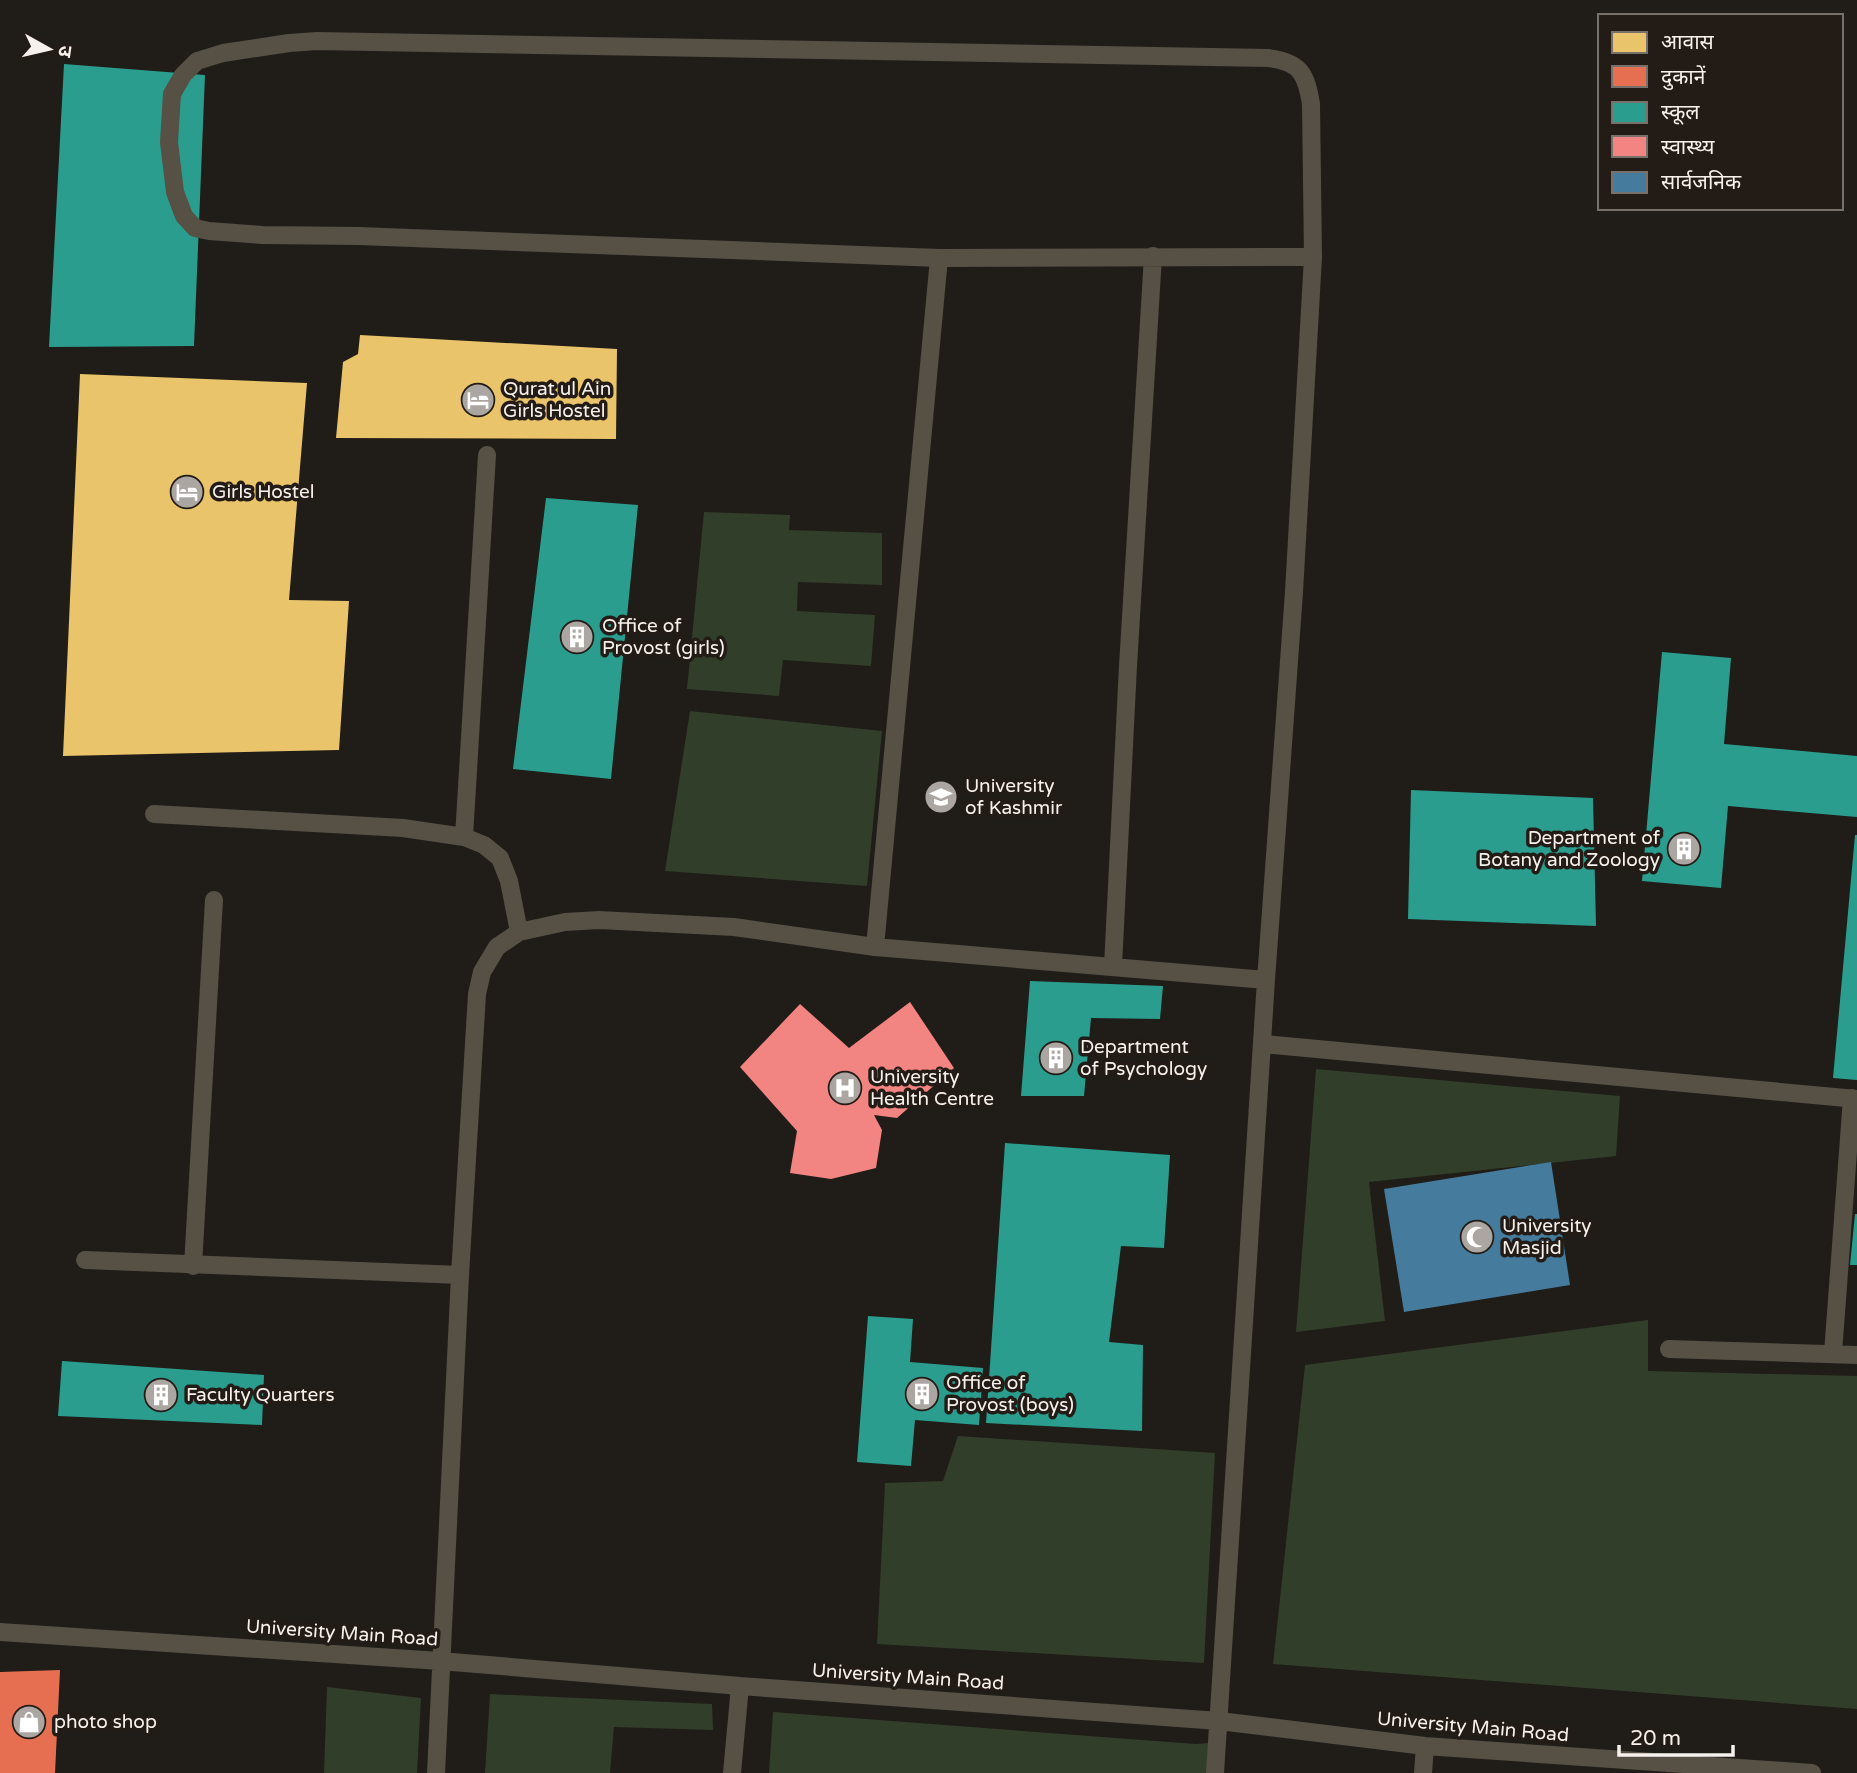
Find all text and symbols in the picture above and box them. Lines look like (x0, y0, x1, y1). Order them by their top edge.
north arrow (14, 14, 84, 84)
legend (1598, 14, 1843, 210)
text: आवास (1661, 30, 1715, 55)
text: उ (53, 44, 77, 59)
text: दुकानें (1661, 65, 1706, 91)
text: स्कूल (1661, 100, 1700, 125)
text: स्वास्थ्य (1661, 135, 1715, 160)
text: सार्वजनिक (1661, 170, 1742, 195)
place label: Qurat ul Ain Girls Hostel (503, 378, 611, 422)
hotel icon: Qurat ul Ain Girls Hostel (459, 381, 497, 419)
hotel icon: Girls Hostel (168, 473, 206, 511)
place label: Girls Hostel (212, 481, 314, 503)
place label: Office of Provost (girls) (602, 615, 725, 659)
building icon: Office of Provost (girls) (558, 618, 596, 656)
place label: University of Kashmir (965, 775, 1063, 819)
school or university icon: University of Kashmir (922, 778, 960, 816)
place label: Department of Botany and Zoology (1478, 827, 1661, 871)
building icon: Department of Botany and Zoology (1665, 830, 1703, 868)
place label: Department of Psychology (1080, 1036, 1207, 1080)
building icon: Department of Psychology (1037, 1039, 1075, 1077)
place label: University Health Centre (870, 1066, 994, 1110)
hospital icon: University Health Centre (826, 1069, 864, 1107)
place label: University Masjid (1502, 1215, 1592, 1259)
mosque icon: University Masjid (1458, 1218, 1496, 1256)
place label: Office of Provost (boys) (946, 1372, 1074, 1416)
building icon: Office of Provost (boys) (903, 1375, 941, 1413)
building icon: Faculty Quarters (142, 1376, 180, 1414)
place label: Faculty Quarters (186, 1384, 335, 1406)
street label: University Main Road (245, 1615, 439, 1651)
street label: University Main Road (811, 1659, 1005, 1695)
shop icon: photo shop (10, 1703, 48, 1741)
street label: University Main Road (1376, 1708, 1570, 1746)
place label: photo shop (54, 1711, 157, 1733)
scale bar (1619, 1714, 1733, 1758)
text: 20 m (1630, 1726, 1681, 1751)

